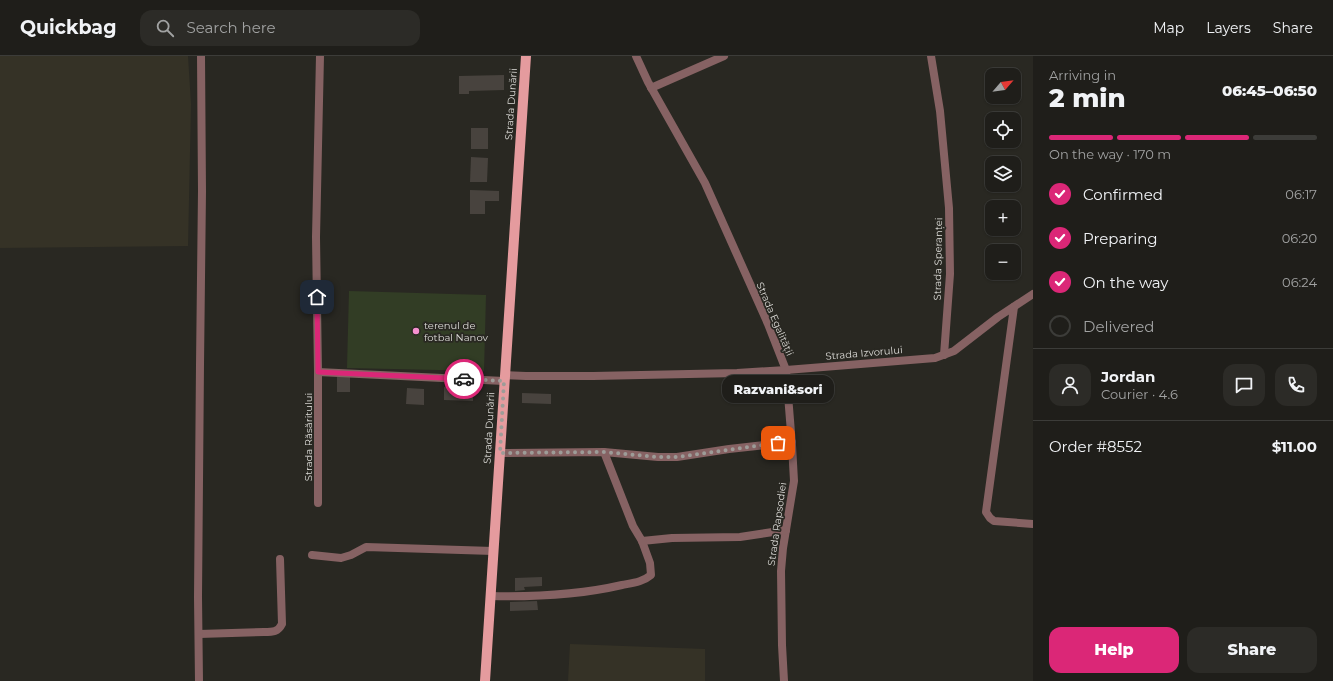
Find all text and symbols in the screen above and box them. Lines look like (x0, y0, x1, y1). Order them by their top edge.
search box (140, 10, 420, 46)
text: Quickbag (20, 16, 116, 39)
icon: search (154, 17, 176, 39)
text: Search here (186, 18, 276, 37)
text: Map (1153, 19, 1184, 37)
text: Layers (1206, 19, 1251, 37)
text: Share (1273, 19, 1313, 37)
text: Arriving in (1049, 67, 1116, 83)
street label: Strada Dunării (502, 68, 520, 140)
north arrow (985, 68, 1021, 104)
map controls (985, 68, 1021, 280)
text: 06:45–06:50 (1222, 81, 1317, 100)
text: 2 min (1049, 82, 1126, 114)
button: locate (985, 112, 1021, 148)
text: On the way · 170 m (1049, 146, 1171, 162)
button: layers (985, 156, 1021, 192)
icon: check (1049, 183, 1071, 205)
text: Confirmed (1083, 185, 1163, 204)
text: 06:17 (1285, 186, 1317, 202)
button: + (985, 200, 1021, 236)
street label: Strada Speranței (931, 217, 945, 301)
icon: check (1049, 227, 1071, 249)
text: Preparing (1083, 229, 1158, 248)
text: 06:20 (1282, 230, 1317, 246)
button: − (985, 244, 1021, 280)
icon: check (1049, 271, 1071, 293)
text: On the way (1083, 273, 1168, 292)
text: 06:24 (1282, 274, 1317, 290)
pin (300, 280, 334, 314)
street label: Strada Egalității (754, 280, 796, 358)
icon: home (306, 286, 328, 308)
text: Delivered (1083, 317, 1155, 336)
place label: terenul de fotbal Nanov (424, 319, 488, 344)
marker: terenul de fotbal Nanov (411, 326, 421, 336)
street label: Strada Izvorului (825, 343, 903, 363)
courier (444, 359, 484, 399)
button: person (1049, 364, 1091, 406)
button: chat (1223, 364, 1265, 406)
button: phone (1275, 364, 1317, 406)
text: Jordan (1101, 367, 1155, 386)
icon: car (453, 368, 475, 390)
callout: Razvani&sori (722, 375, 834, 403)
text: Razvani&sori (733, 381, 823, 397)
text: Courier · 4.6 (1101, 386, 1178, 402)
street label: Strada Dunării (481, 392, 497, 464)
street label: Strada Răsăritului (302, 393, 315, 481)
pin (761, 426, 795, 460)
icon: bag (767, 432, 789, 454)
text: Order #8552 (1049, 437, 1142, 456)
text: $11.00 (1272, 437, 1317, 456)
street label: Strada Rapsodiei (765, 481, 789, 567)
button: Help (1049, 627, 1179, 673)
button: Share (1187, 627, 1317, 673)

